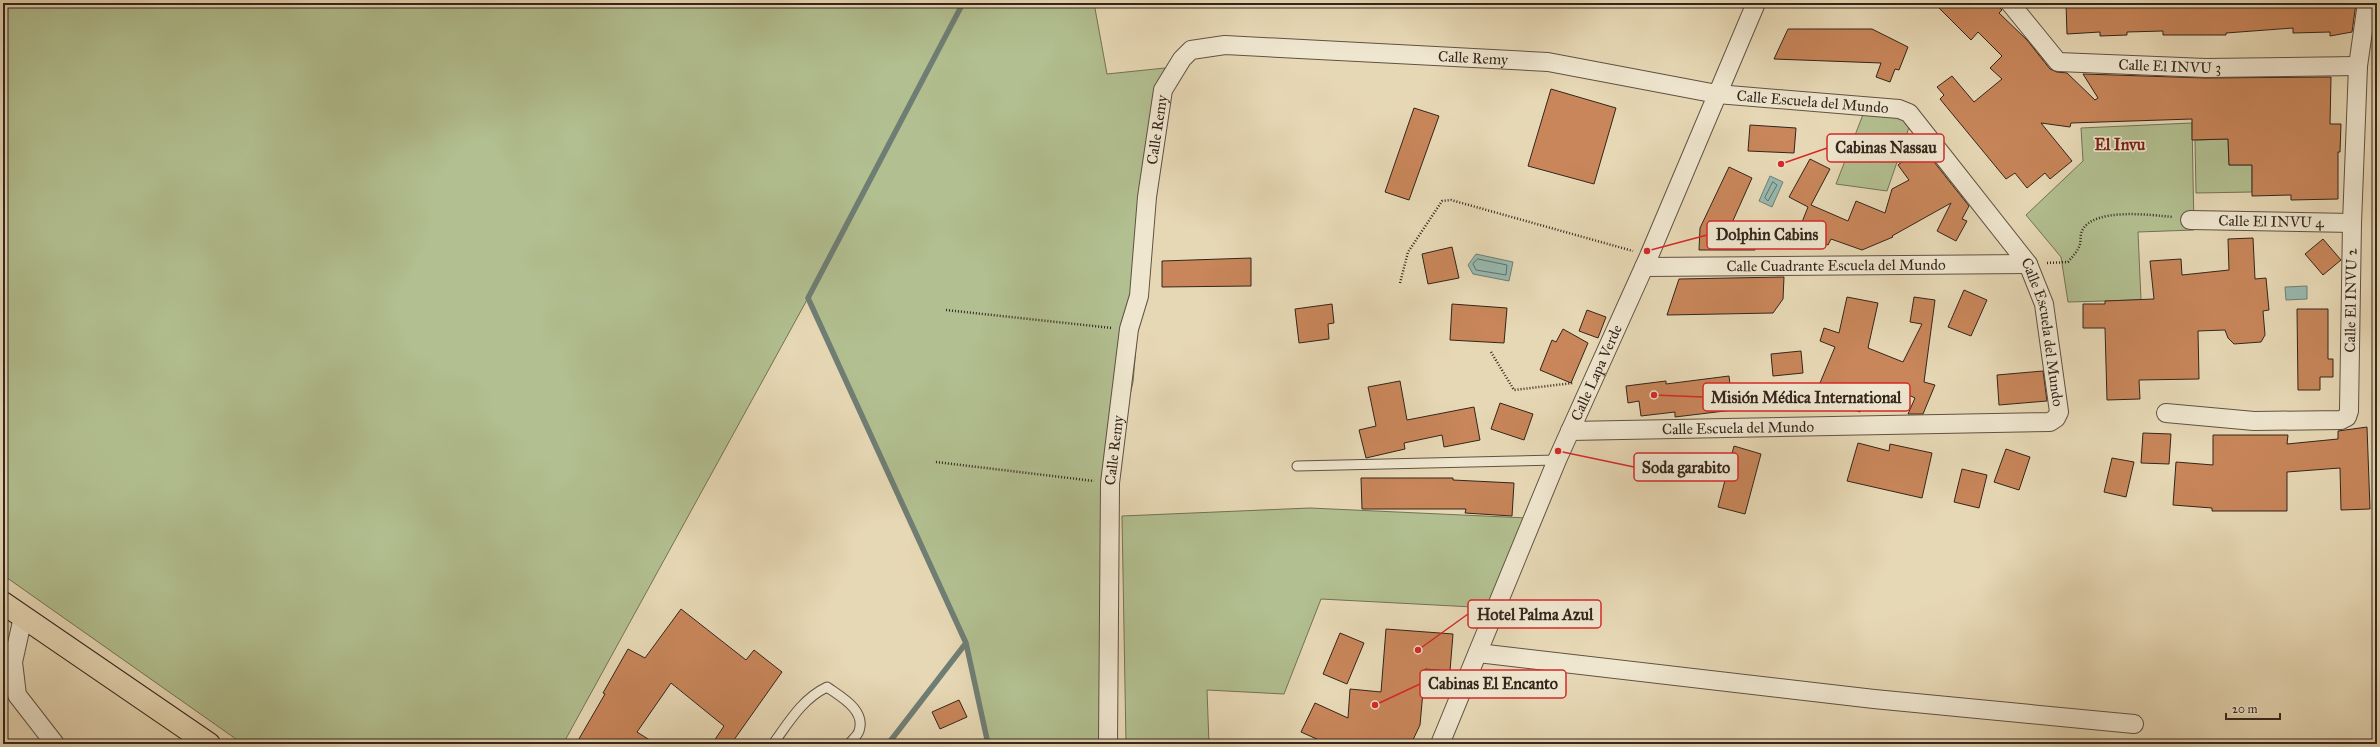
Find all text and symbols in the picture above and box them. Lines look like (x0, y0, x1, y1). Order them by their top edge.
street label: Calle Remy (1437, 47, 1510, 69)
street label: Calle El INVU 3 (2118, 55, 2221, 77)
street label: Calle Escuela del Mundo (1736, 87, 1890, 117)
street label: Calle Remy (1143, 93, 1171, 166)
callout: Cabinas Nassau (1827, 134, 1944, 162)
district label: El Invu (2095, 135, 2146, 154)
text: Cabinas Nassau (1835, 138, 1937, 157)
street label: Calle El INVU 4 (2218, 212, 2324, 231)
callout: Dolphin Cabins (1707, 221, 1826, 249)
text: Dolphin Cabins (1716, 225, 1818, 245)
street label: Calle El INVU 2 (2341, 248, 2361, 353)
street label: Calle Escuela del Mundo (2017, 254, 2067, 408)
street label: Calle Cuadrante Escuela del Mundo (1726, 256, 1946, 275)
street label: Calle Lapa Verde (1567, 322, 1626, 424)
callout: Misión Médica International (1703, 383, 1910, 411)
text: Misión Médica International (1711, 388, 1902, 407)
street label: Calle Remy (1101, 413, 1127, 486)
street label: Calle Escuela del Mundo (1662, 418, 1815, 438)
callout: Soda garabito (1634, 453, 1738, 481)
text: Soda garabito (1642, 458, 1730, 478)
callout: Hotel Palma Azul (1468, 600, 1601, 628)
text: Hotel Palma Azul (1477, 605, 1594, 624)
callout: Cabinas El Encanto (1420, 670, 1566, 698)
text: Cabinas El Encanto (1428, 674, 1558, 693)
scale bar (2226, 695, 2280, 721)
text: 20 m (2232, 702, 2258, 716)

